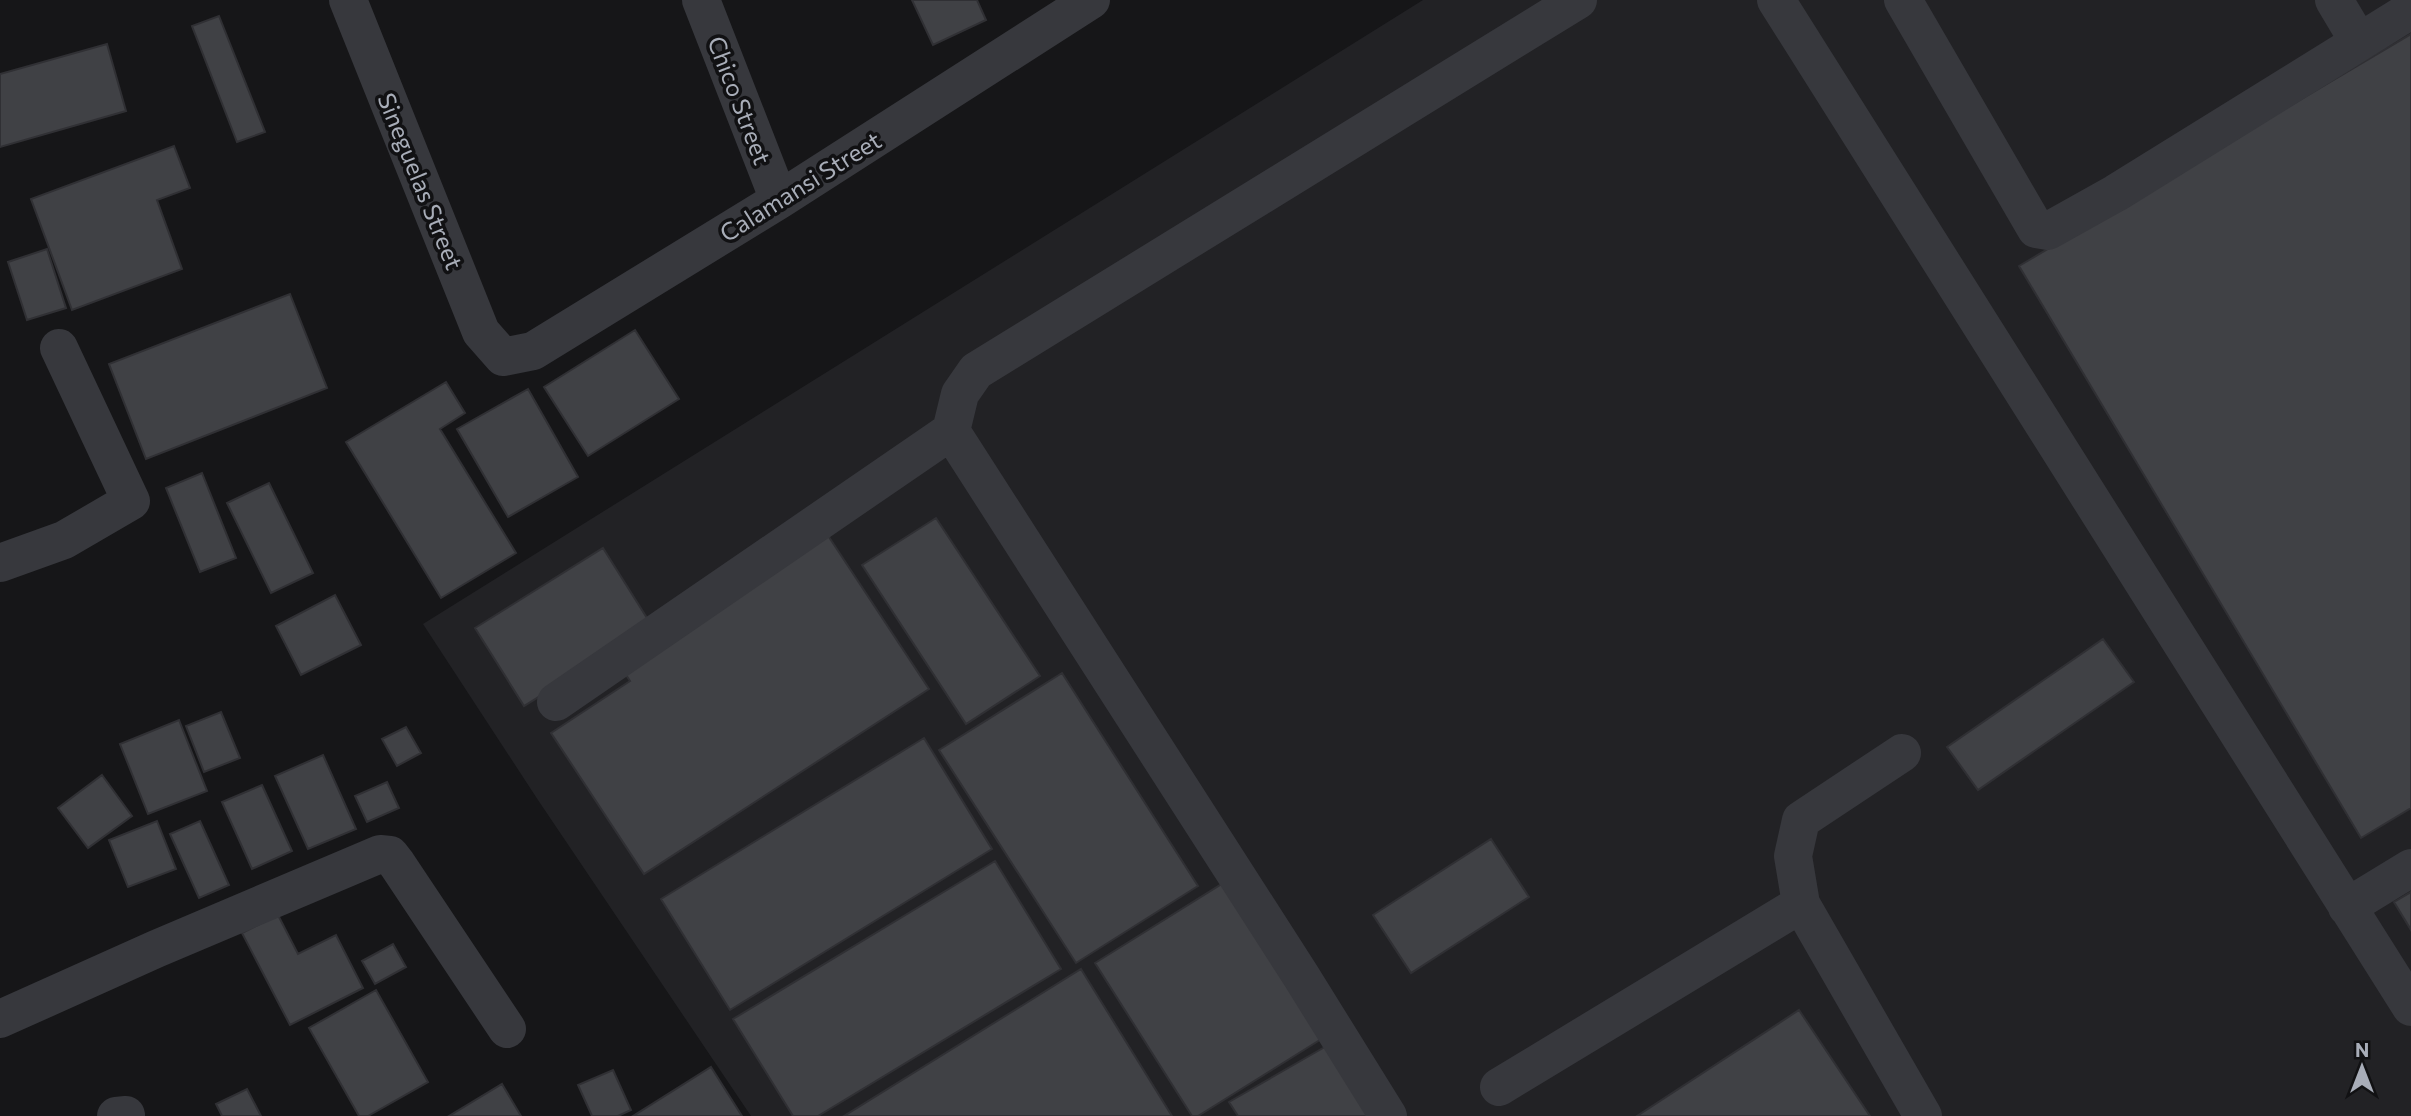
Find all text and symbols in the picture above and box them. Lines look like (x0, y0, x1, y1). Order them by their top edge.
street label: Chico Street (702, 32, 778, 168)
street label: Sineguelas Street (372, 89, 470, 274)
street label: Calamansi Street (714, 125, 886, 247)
north arrow (2327, 1032, 2397, 1102)
text: N (2355, 1038, 2369, 1061)

